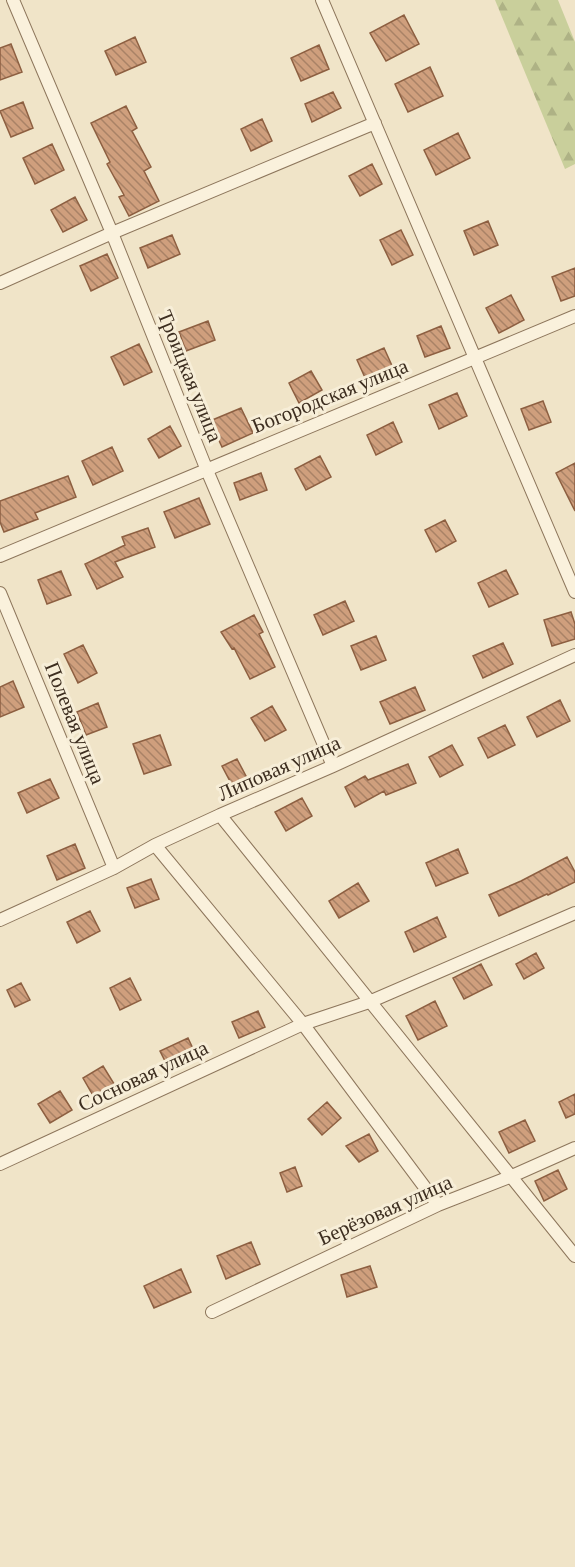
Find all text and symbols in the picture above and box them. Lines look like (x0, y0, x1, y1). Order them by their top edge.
street label: Троицкая улица (153, 307, 228, 446)
street label: Богородская улица (248, 353, 412, 438)
street label: Полевая улица (40, 658, 111, 788)
street label: Липовая улица (214, 730, 345, 806)
street label: Сосновая улица (74, 1035, 212, 1117)
street label: Берёзовая улица (314, 1169, 456, 1250)

